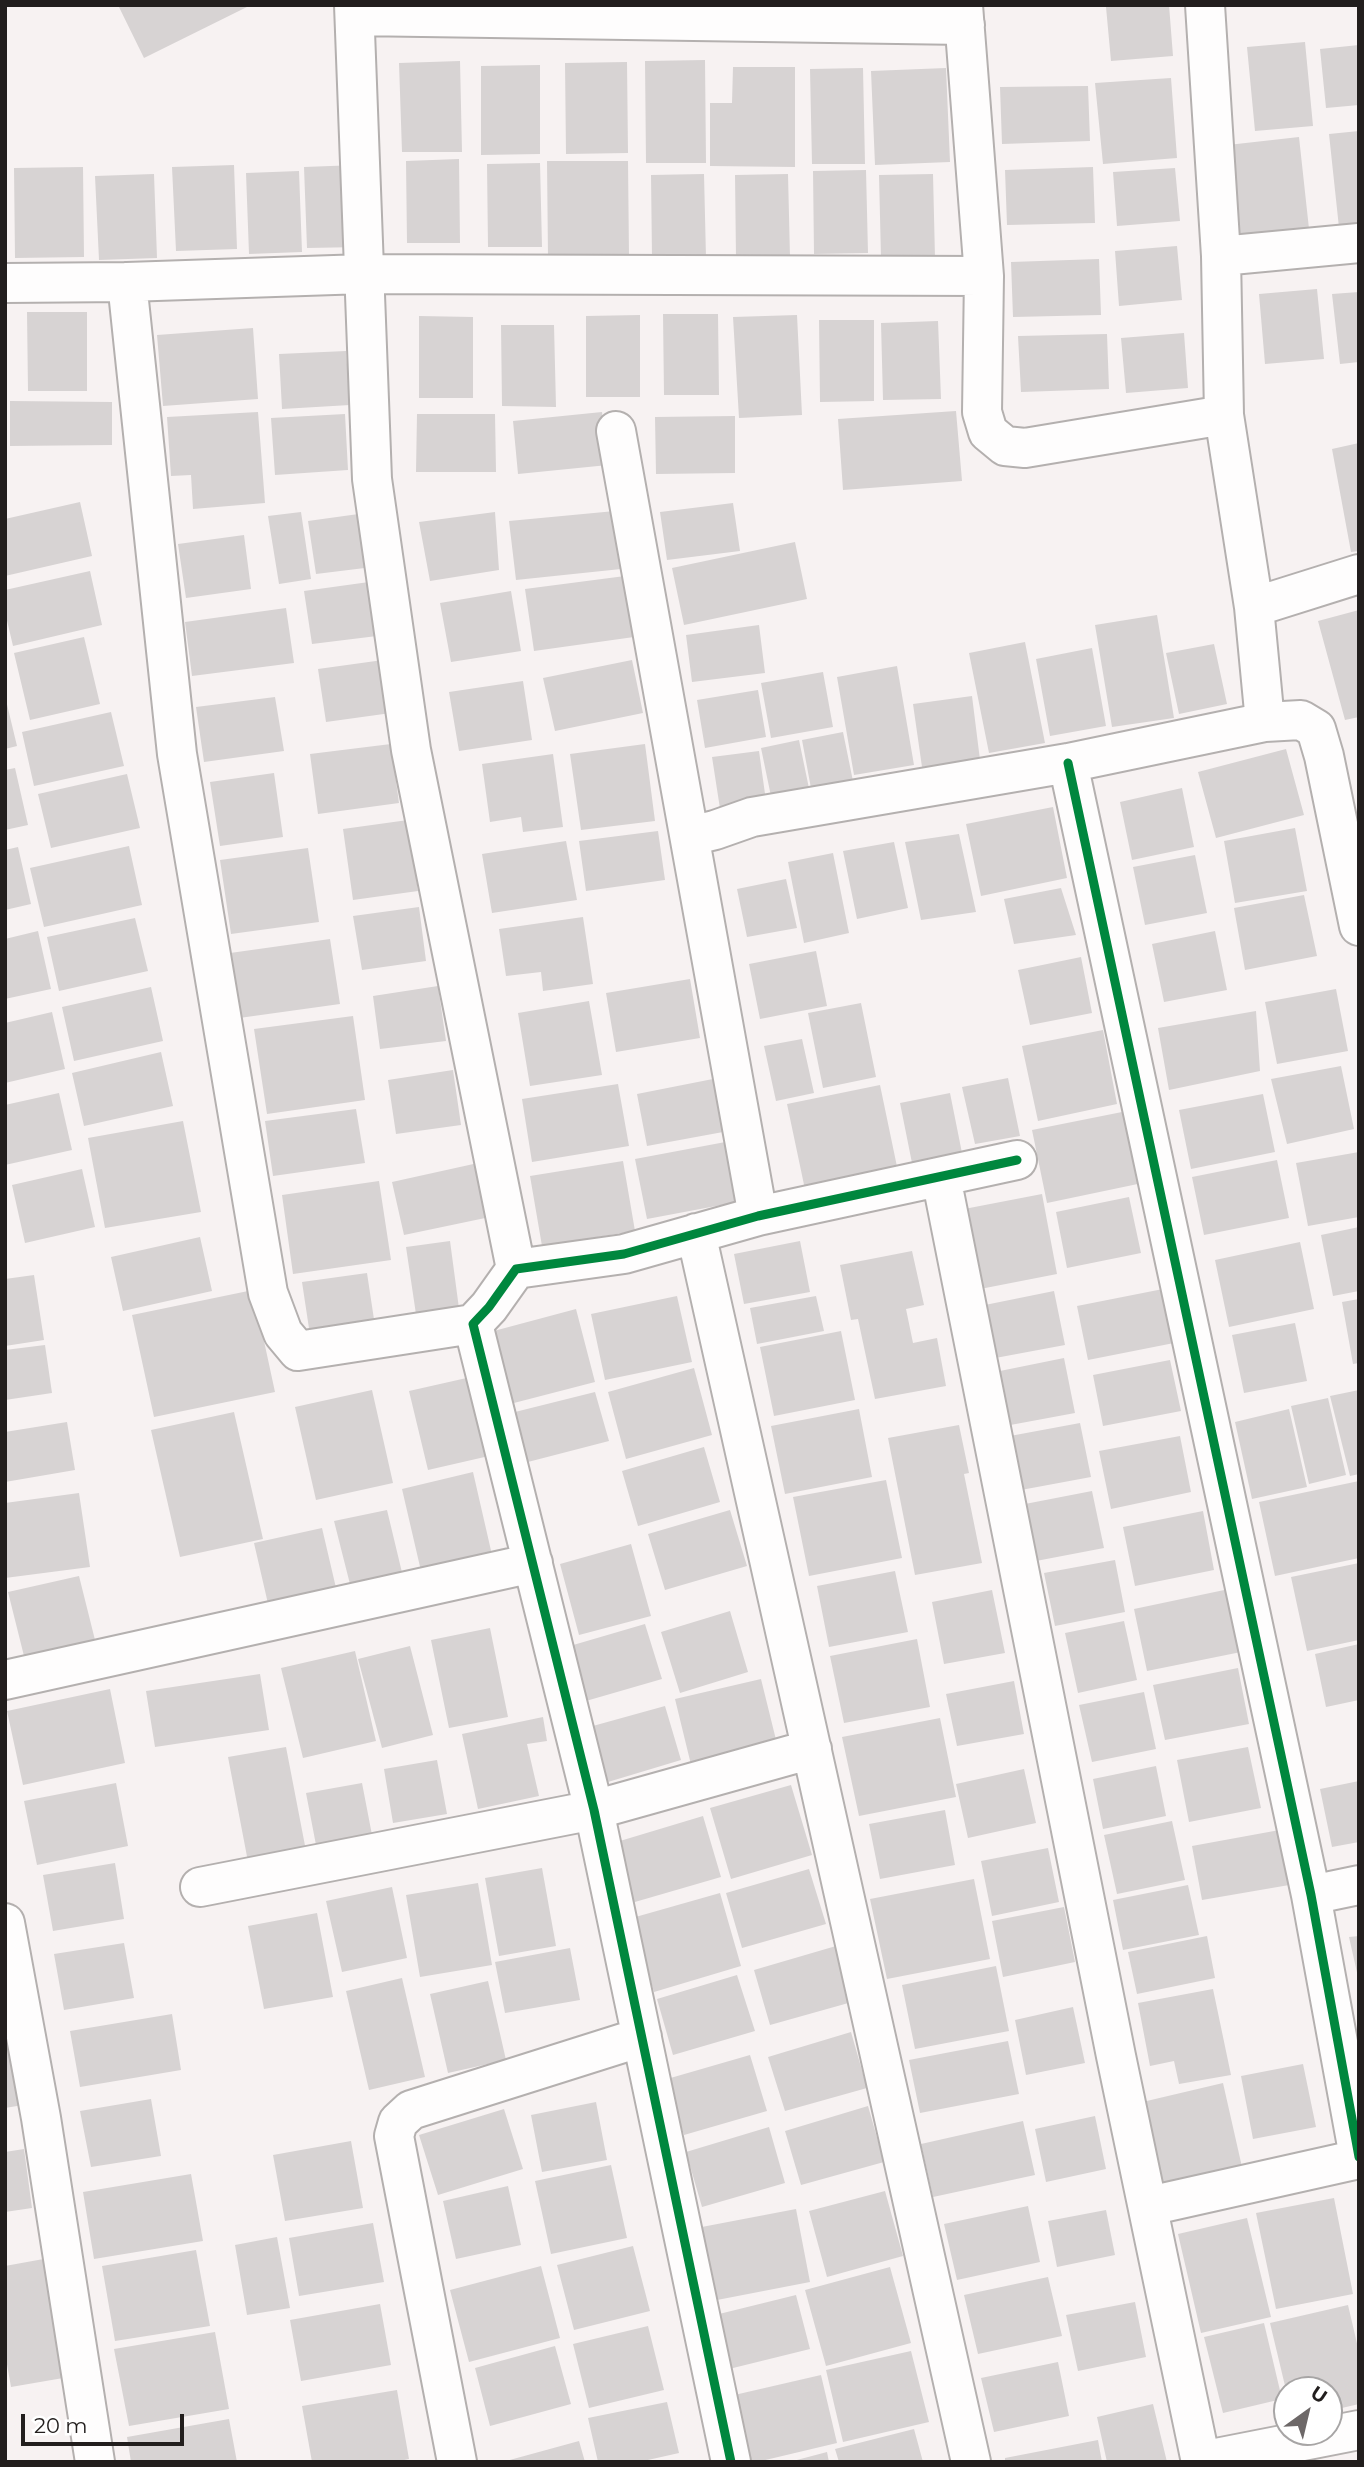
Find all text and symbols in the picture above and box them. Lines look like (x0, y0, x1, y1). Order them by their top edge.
north arrow (1273, 2376, 1343, 2446)
text: U (1306, 2381, 1332, 2409)
scale bar (24, 2400, 187, 2444)
text: 20 m (34, 2413, 88, 2438)

